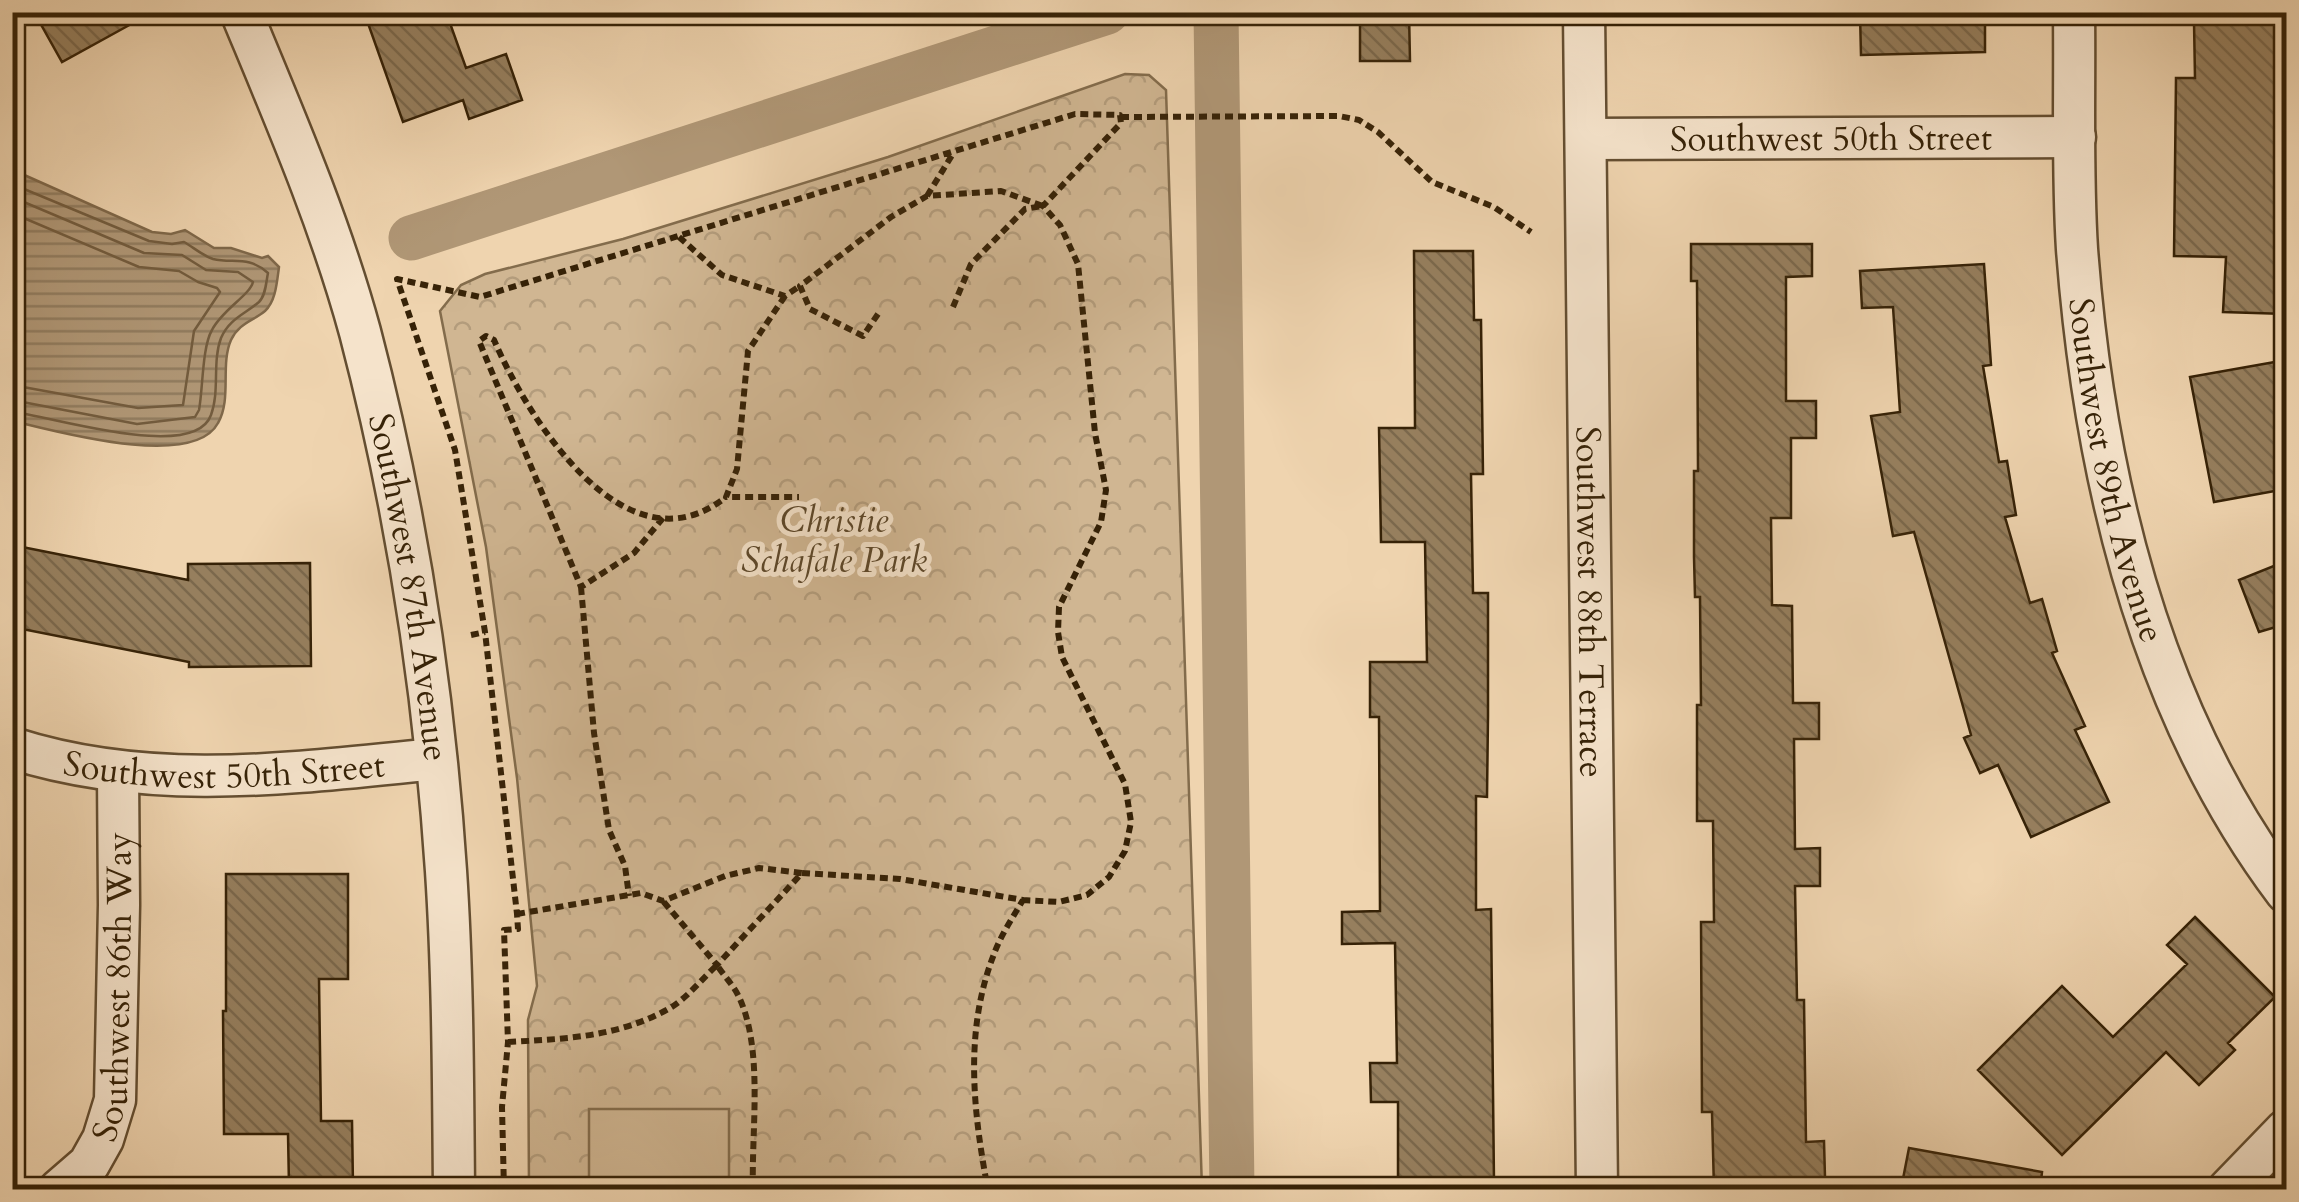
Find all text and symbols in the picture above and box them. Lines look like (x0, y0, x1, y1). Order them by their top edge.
street label: Southwest 50th Street (1670, 114, 1992, 164)
street label: Southwest 89th Avenue (2056, 296, 2176, 649)
street label: Southwest 87th Avenue (356, 409, 460, 763)
street label: Southwest 88th Terrace (1564, 426, 1615, 778)
park label: Christie Schafale Park (741, 497, 928, 585)
street label: Southwest 50th Street (59, 739, 387, 801)
street label: Southwest 86th Way (81, 832, 144, 1148)

